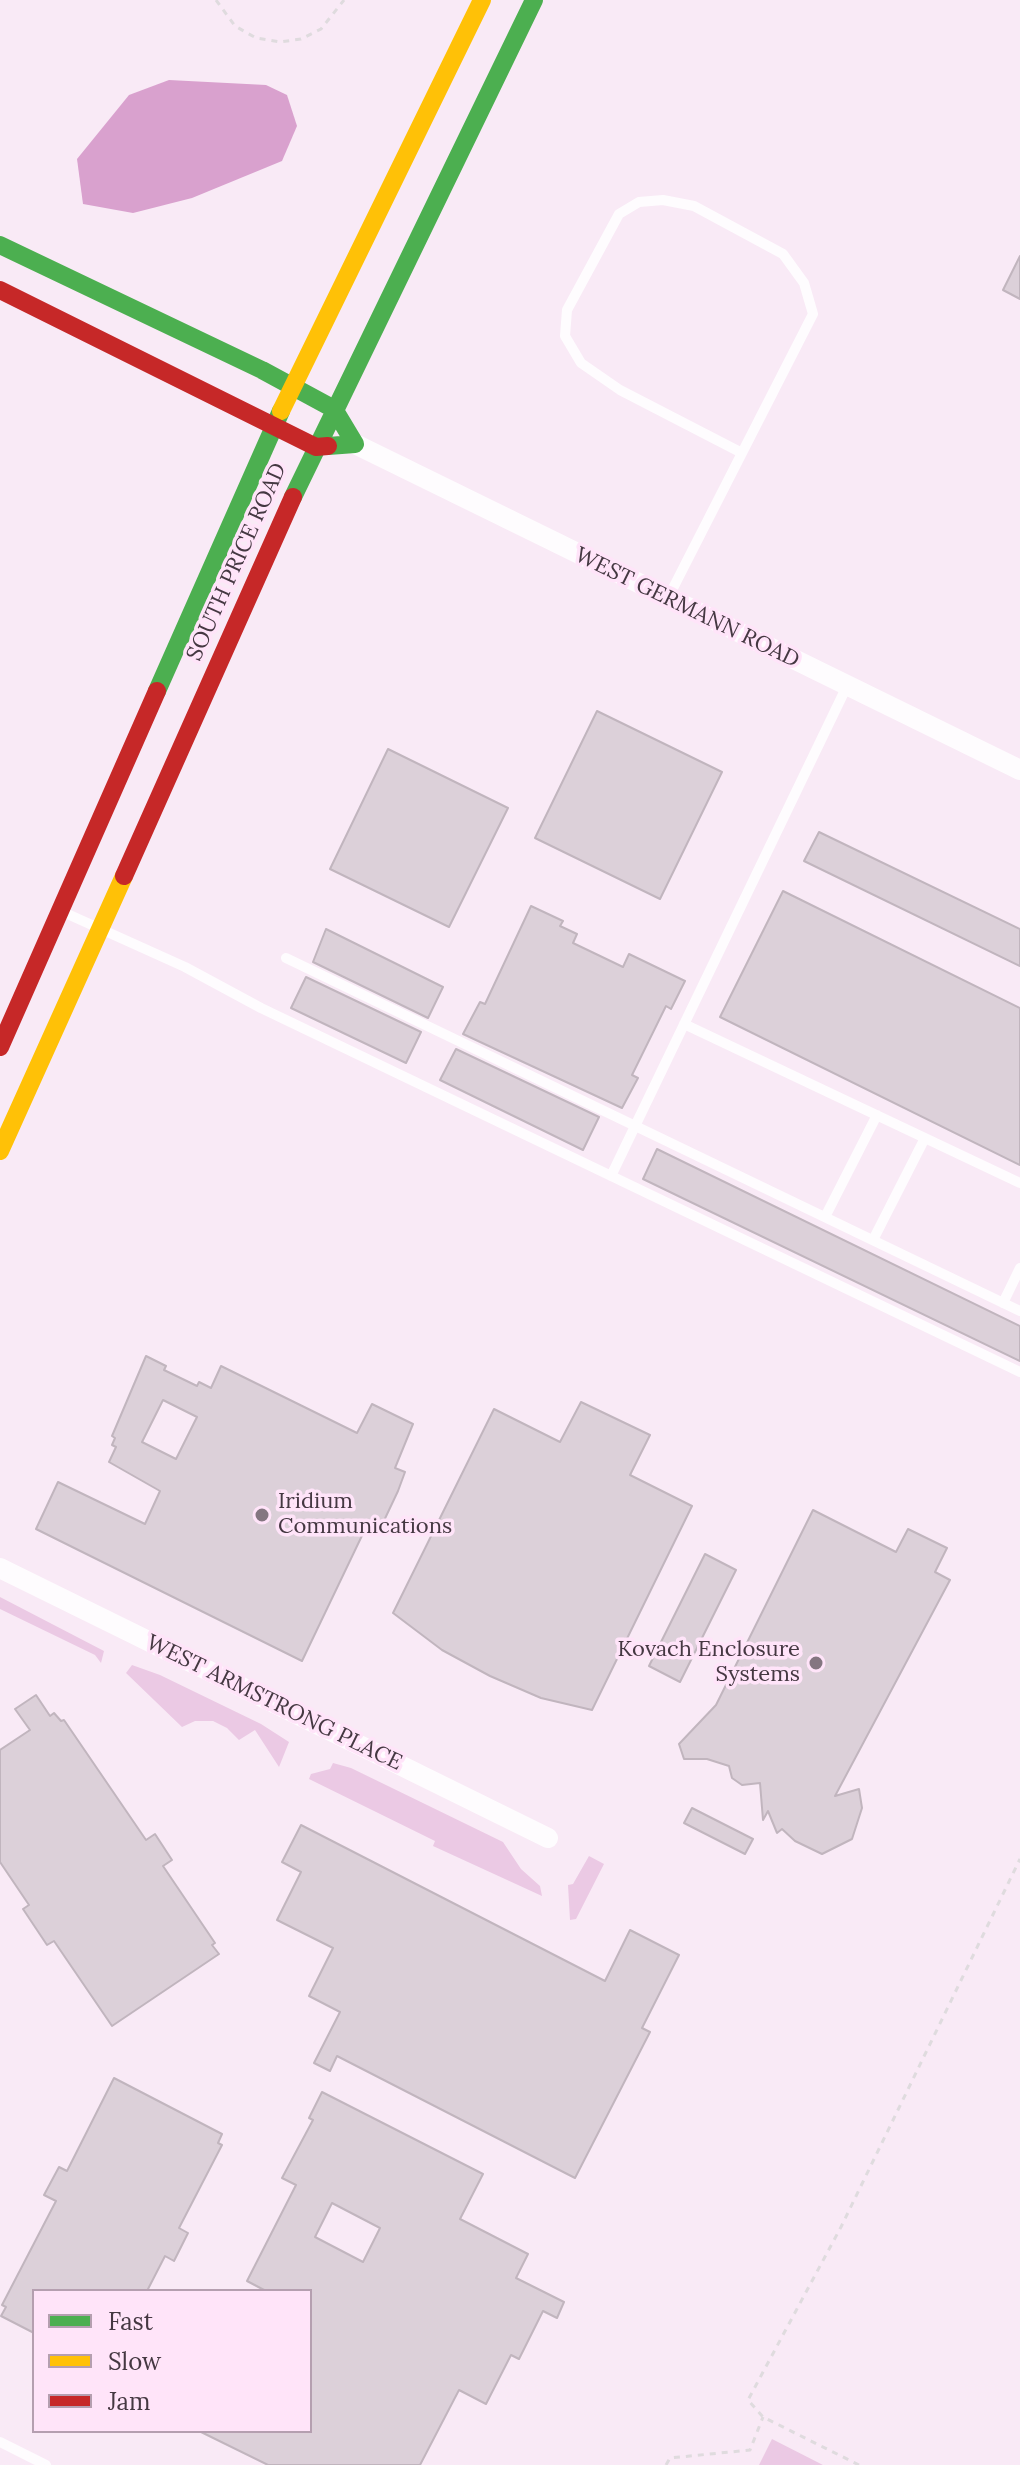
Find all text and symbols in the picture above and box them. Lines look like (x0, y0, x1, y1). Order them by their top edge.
street label: SOUTH PRICE ROAD (181, 459, 293, 665)
street label: WEST GERMANN ROAD (570, 542, 804, 674)
place label: Iridium Communications (278, 1489, 452, 1540)
marker: Iridium Communications (253, 1506, 271, 1524)
street label: WEST ARMSTRONG PLACE (142, 1629, 406, 1777)
place label: Kovach Enclosure Systems (617, 1637, 800, 1688)
marker: Kovach Enclosure Systems (807, 1654, 825, 1672)
legend (32, 2289, 312, 2433)
text: Fast (108, 2306, 153, 2337)
text: Slow (108, 2346, 161, 2377)
text: Jam (108, 2386, 150, 2417)

